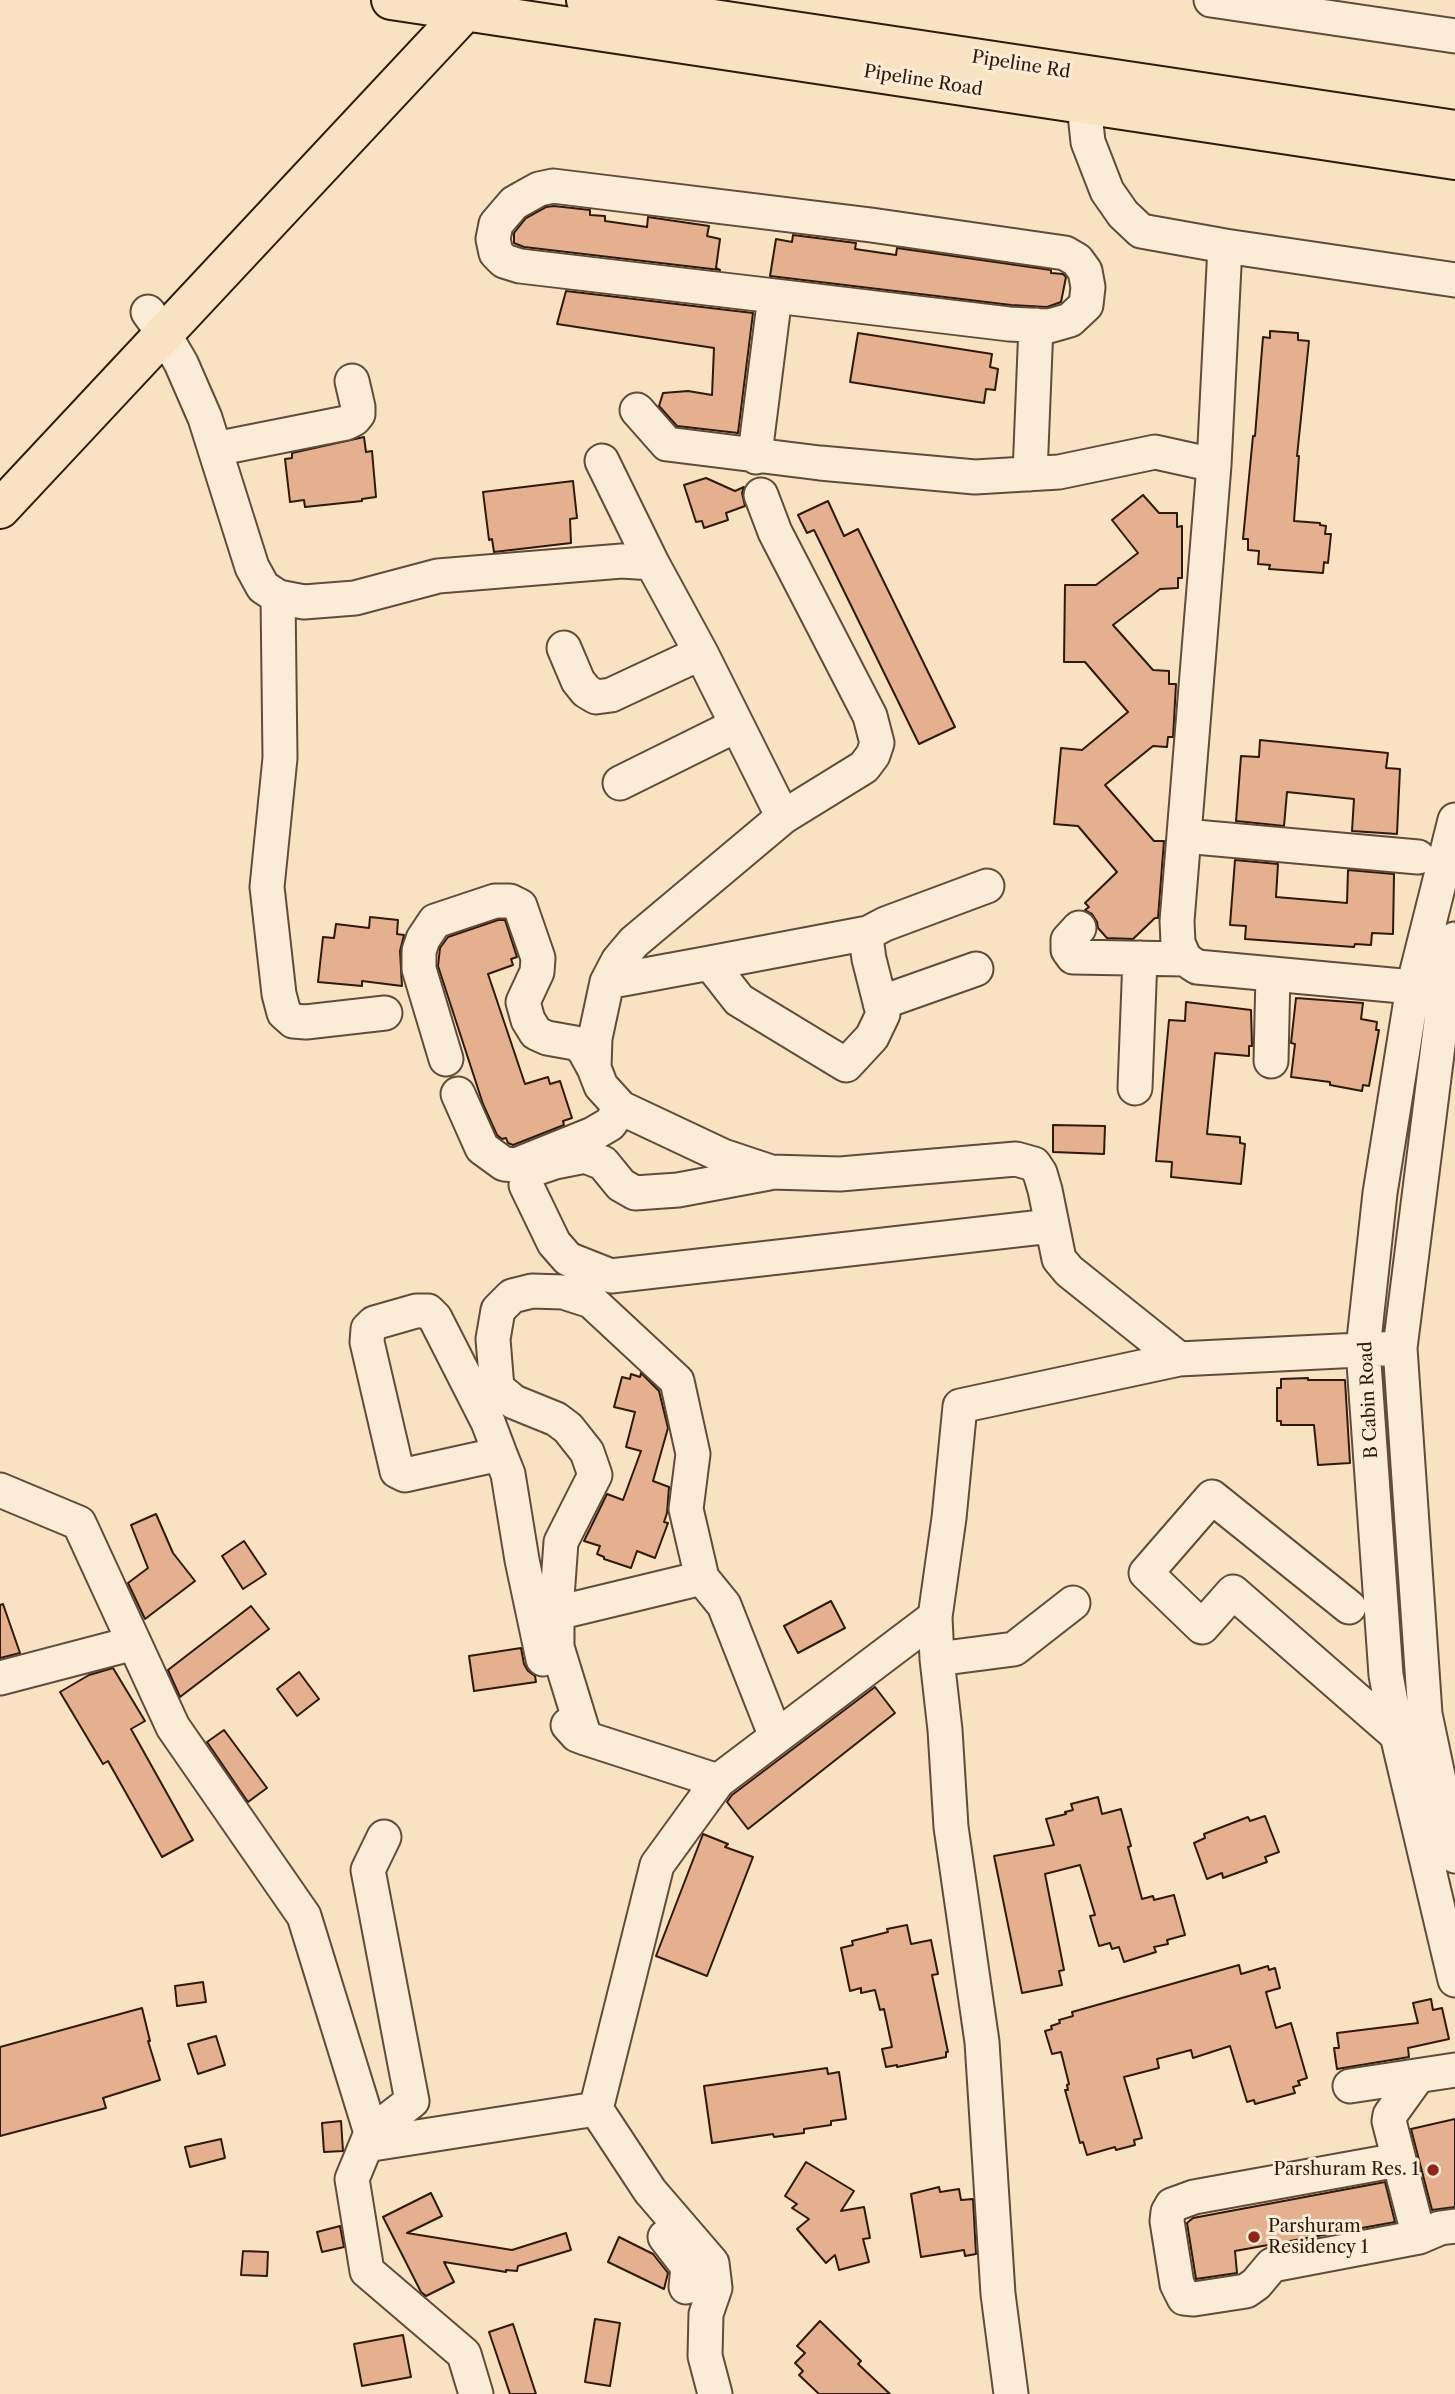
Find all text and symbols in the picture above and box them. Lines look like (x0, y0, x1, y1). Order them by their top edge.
street label: Pipeline Rd (970, 47, 1072, 83)
street label: Pipeline Road (862, 61, 984, 101)
street label: B Cabin Road (1355, 1341, 1383, 1459)
place label: Parshuram Res. 1 (1273, 2159, 1419, 2181)
marker: Parshuram Res. 1 (1425, 2162, 1441, 2178)
place label: Parshuram Residency 1 (1268, 2216, 1368, 2258)
marker: Parshuram Residency 1 (1246, 2229, 1262, 2245)

